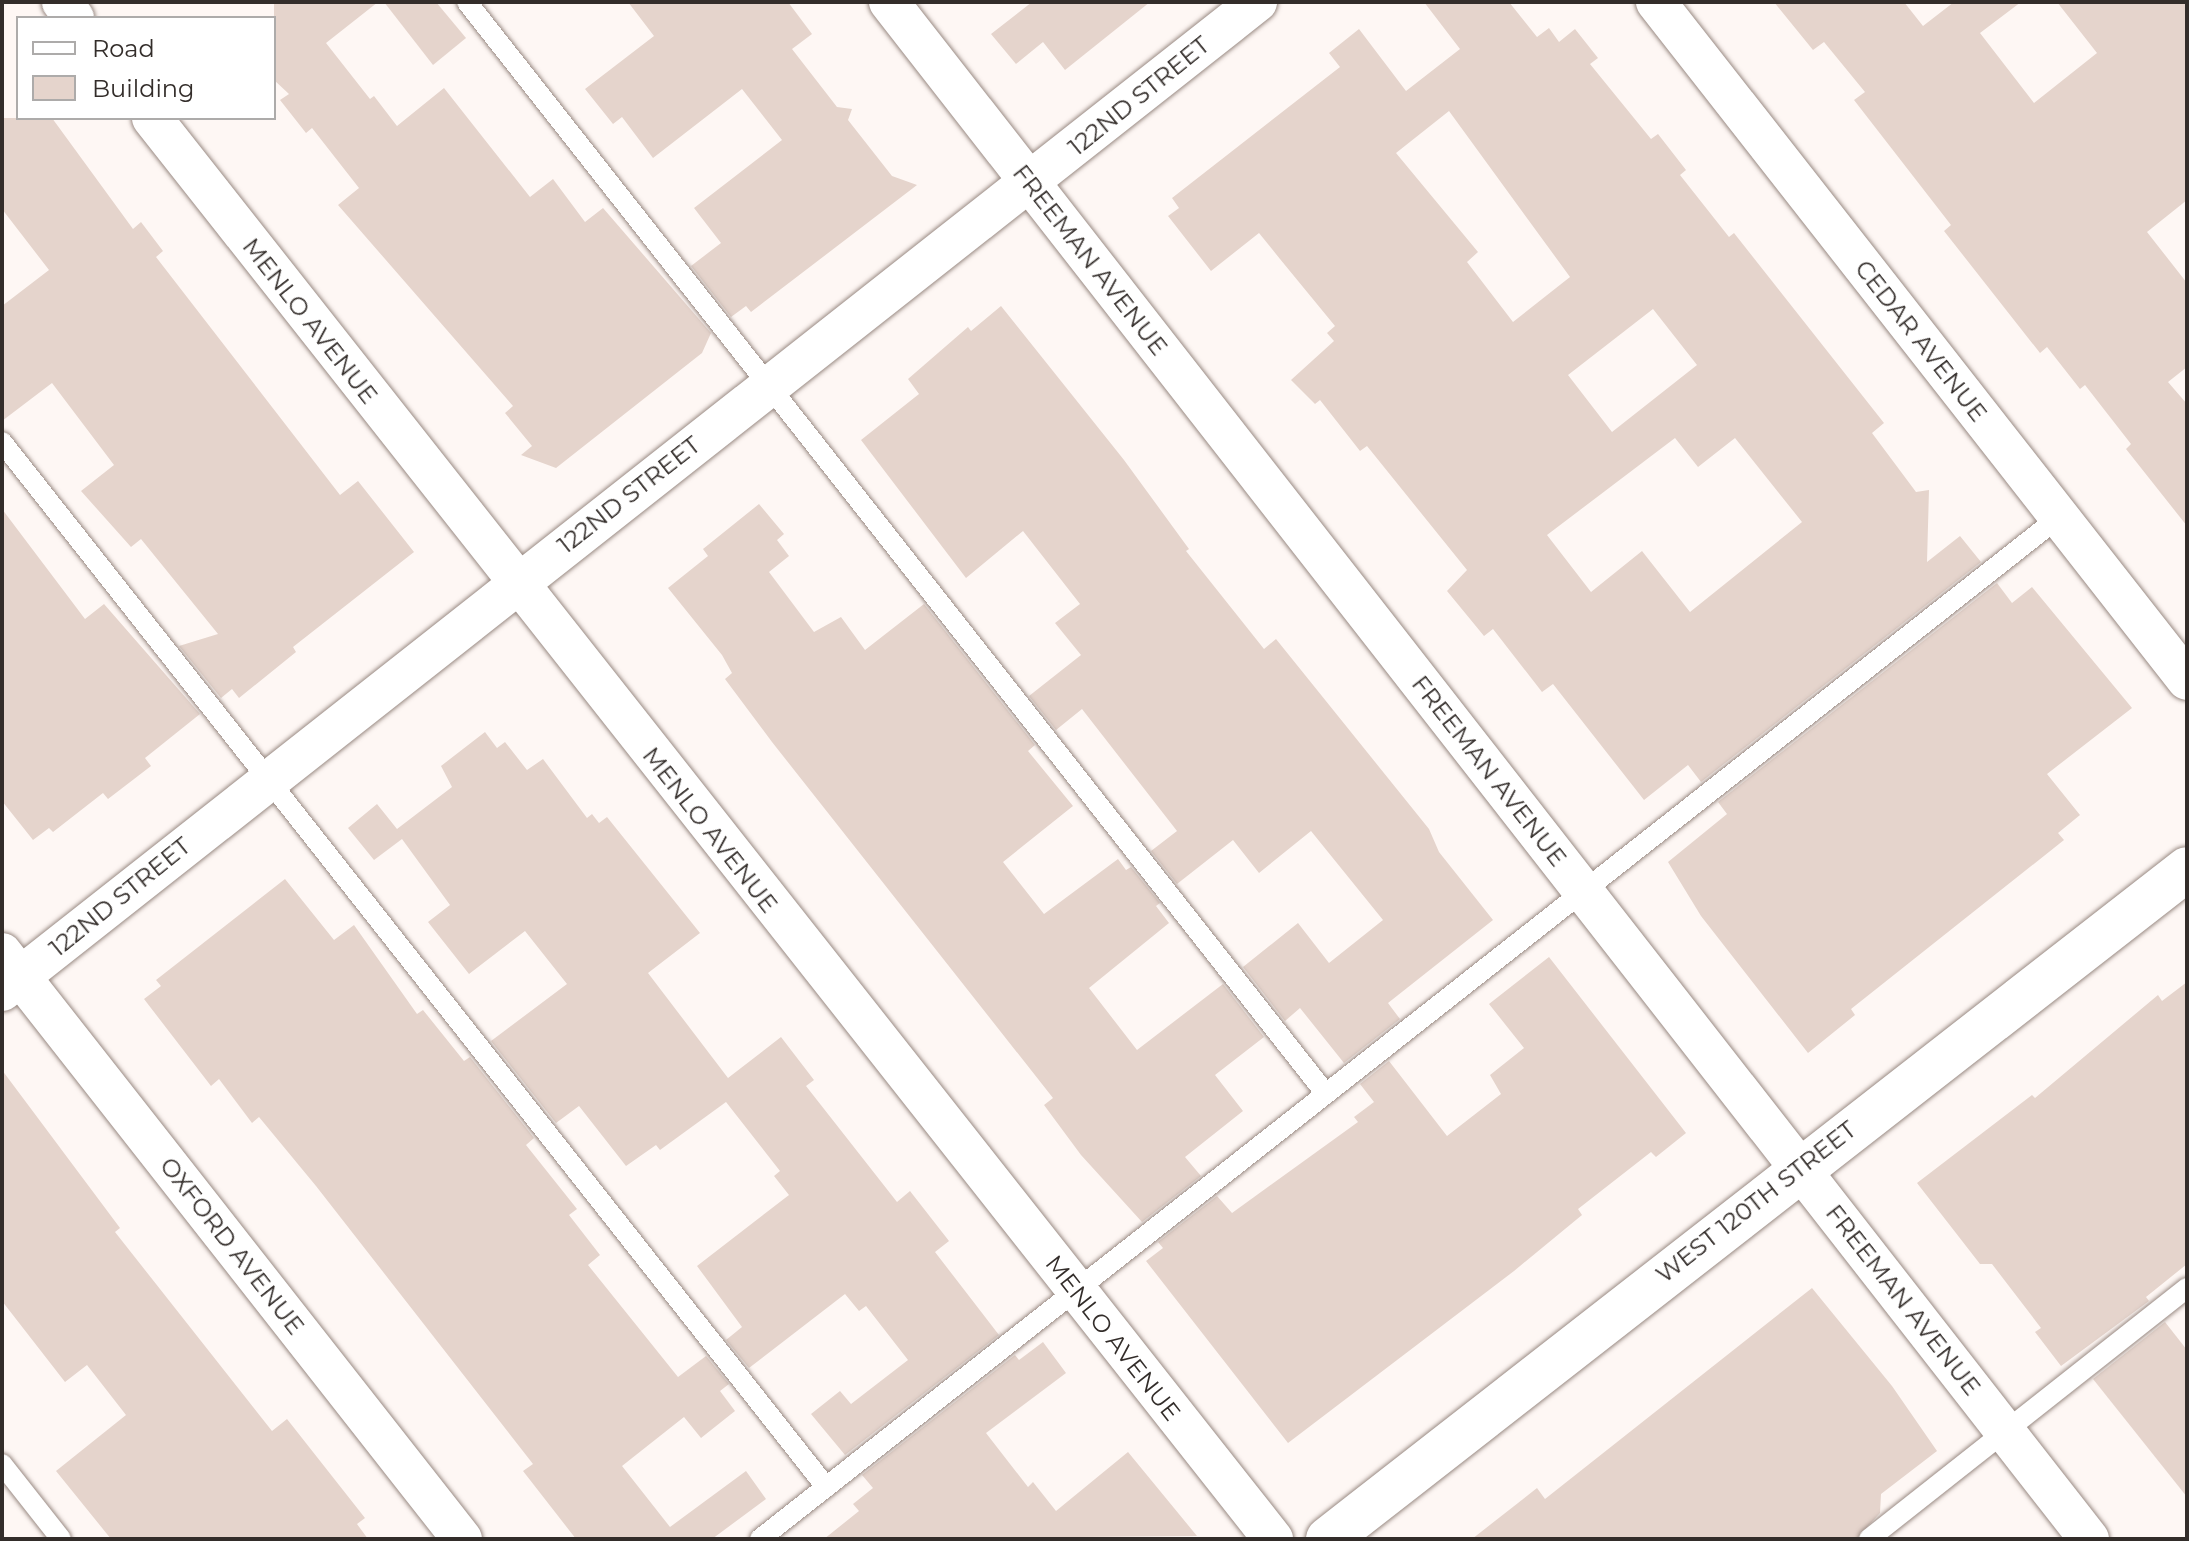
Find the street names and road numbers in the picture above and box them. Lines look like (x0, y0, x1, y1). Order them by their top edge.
street label: 122ND STREET (1063, 30, 1215, 162)
street label: FREEMAN AVENUE (1007, 159, 1173, 361)
street label: MENLO AVENUE (236, 233, 384, 409)
street label: CEDAR AVENUE (1849, 255, 1993, 427)
street label: 122ND STREET (552, 430, 706, 560)
street label: FREEMAN AVENUE (1406, 670, 1572, 872)
street label: MENLO AVENUE (636, 742, 784, 918)
street label: 122ND STREET (44, 831, 196, 963)
street label: WEST 120TH STREET (1650, 1115, 1862, 1289)
street label: OXFORD AVENUE (154, 1152, 310, 1340)
street label: FREEMAN AVENUE (1820, 1199, 1986, 1401)
street label: MENLO AVENUE (1039, 1250, 1187, 1426)

